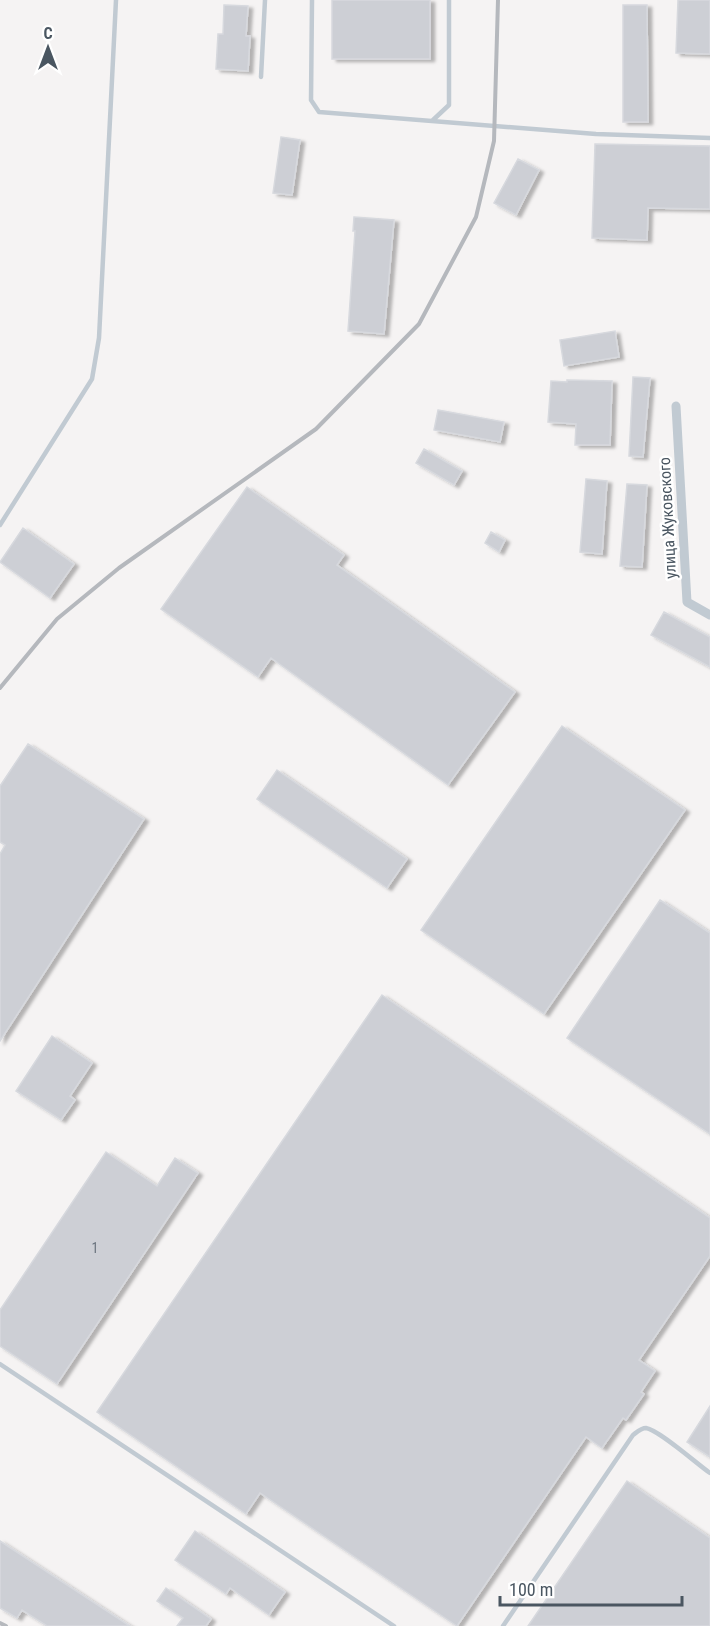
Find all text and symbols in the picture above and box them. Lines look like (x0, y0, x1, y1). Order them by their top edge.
north arrow (18, 18, 78, 78)
text: С (43, 24, 53, 43)
street label: улица Жуковского (655, 457, 680, 579)
house number: 1 (92, 1240, 98, 1256)
scale bar (500, 1569, 682, 1607)
text: 100 m (509, 1579, 553, 1600)

